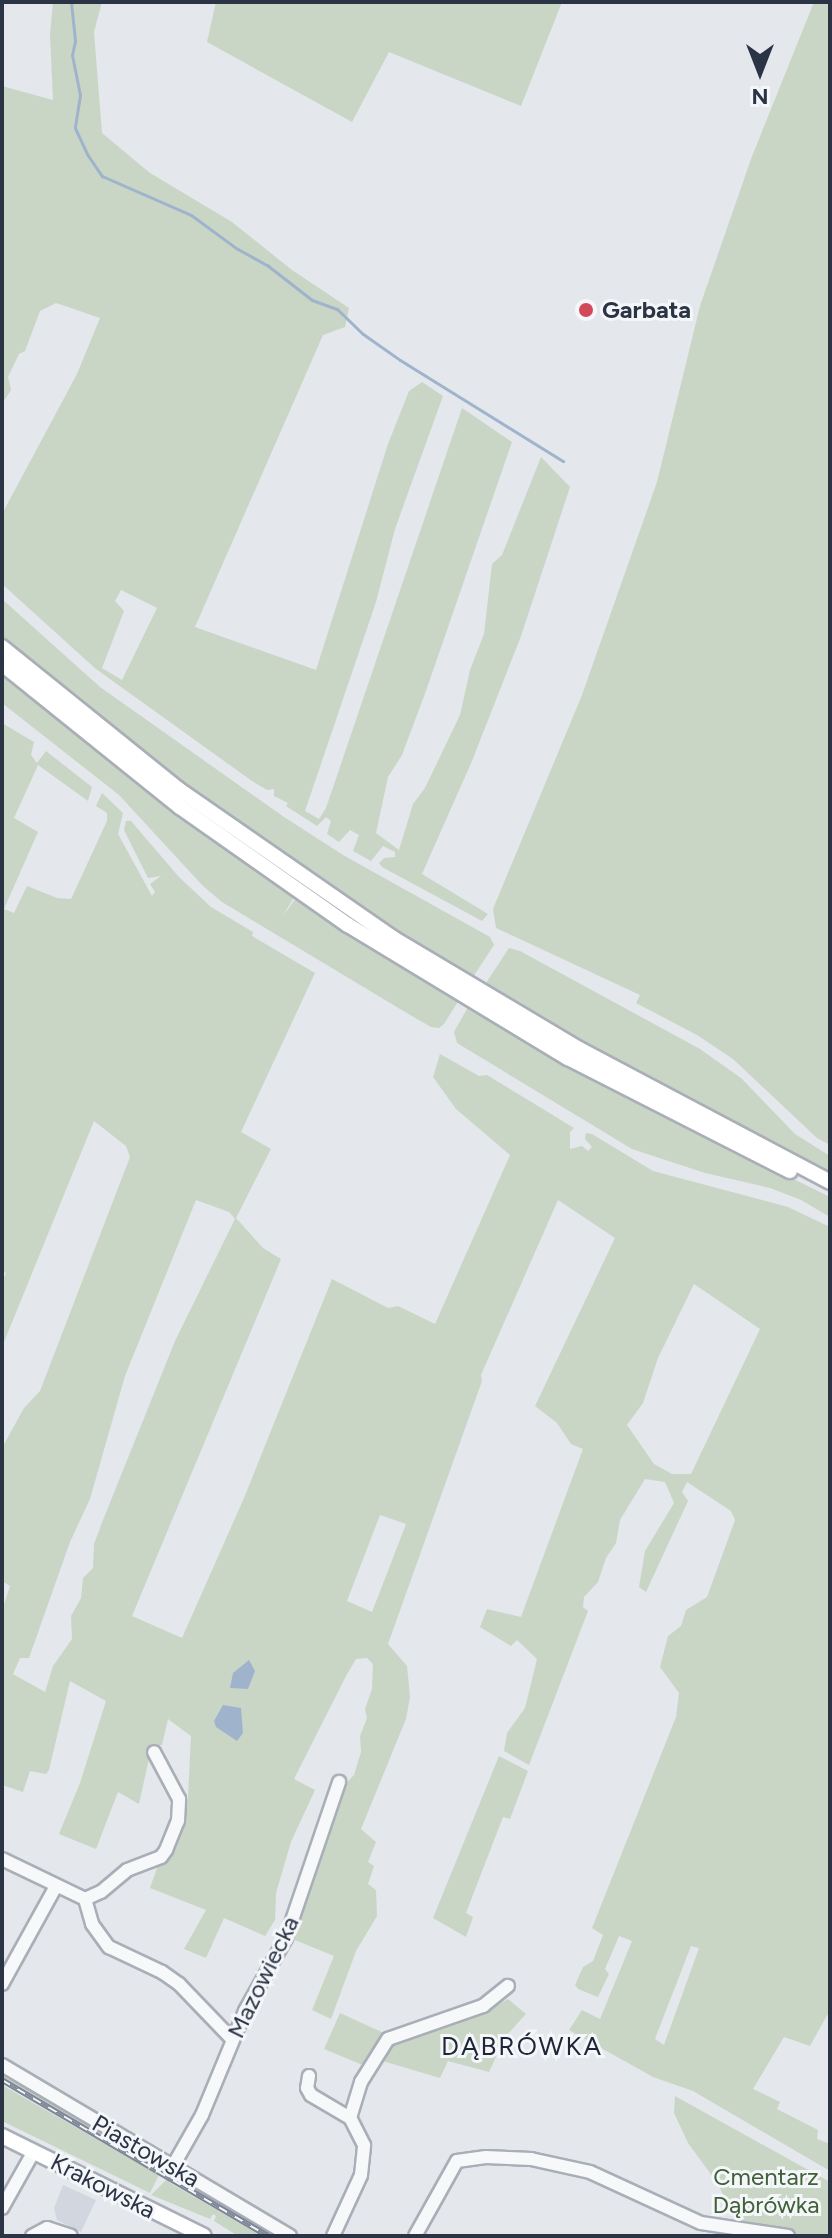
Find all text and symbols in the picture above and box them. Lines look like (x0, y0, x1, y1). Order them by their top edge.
north arrow (720, 32, 800, 112)
text: N (752, 83, 769, 110)
place label: Garbata (602, 296, 691, 324)
marker: Garbata (577, 301, 595, 319)
street label: Mazowiecka (221, 1911, 305, 2043)
district label: DĄBRÓWKA (441, 2031, 603, 2063)
street label: Piastowska (87, 2109, 205, 2193)
street label: Krakowska (46, 2147, 160, 2225)
park label: Cmentarz Dąbrówka (713, 2163, 819, 2219)

